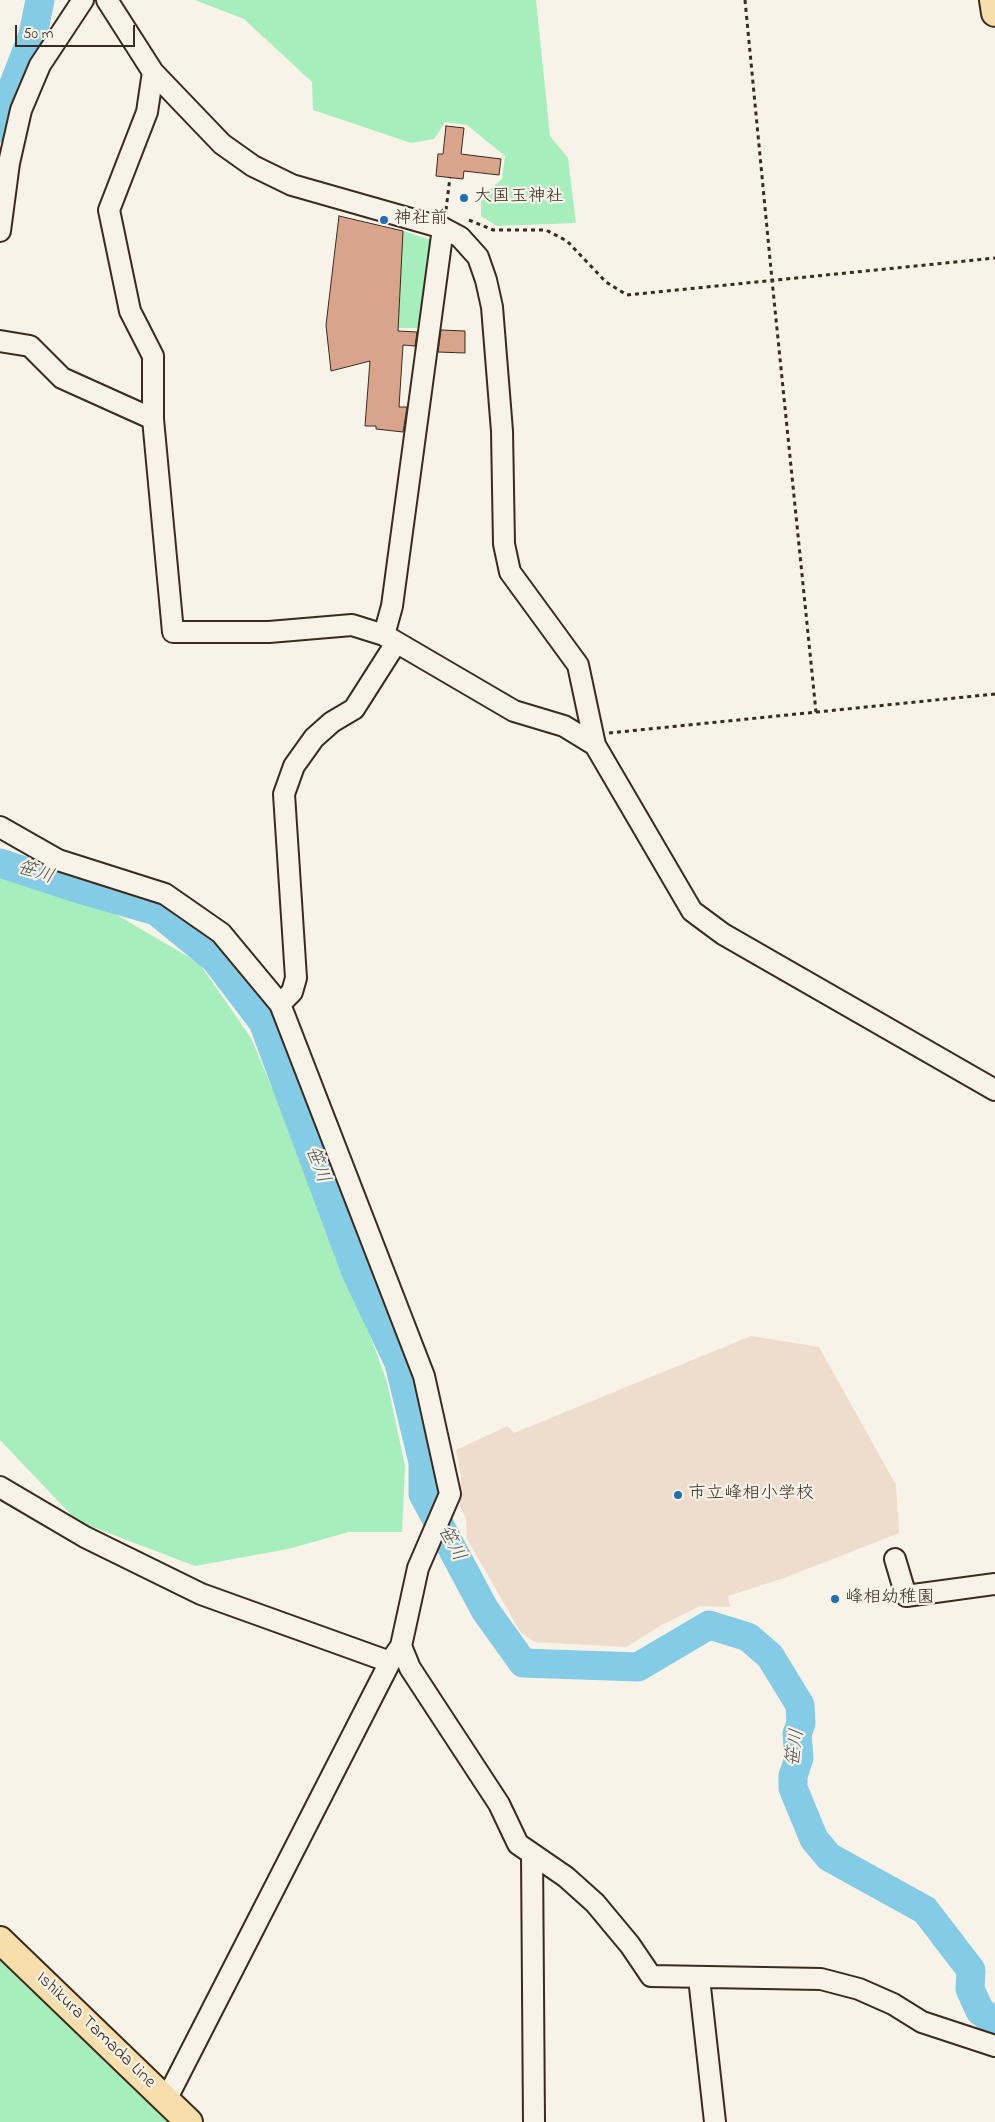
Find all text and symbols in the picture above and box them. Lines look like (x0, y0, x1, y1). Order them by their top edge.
scale bar (18, 15, 138, 47)
text: 50 m (23, 23, 53, 45)
place label: 大国玉神社 (474, 187, 564, 209)
marker: 大国玉神社 (458, 192, 470, 204)
place label: 神社前 (394, 209, 448, 231)
marker: 神社前 (378, 214, 390, 226)
water label: 笹川 (13, 858, 57, 890)
water label: 笹川 (299, 1143, 333, 1187)
place label: 市立峰相小学校 (688, 1484, 814, 1506)
marker: 市立峰相小学校 (672, 1489, 684, 1501)
water label: 笹川 (431, 1522, 469, 1566)
place label: 峰相幼稚園 (845, 1588, 935, 1610)
marker: 峰相幼稚園 (829, 1593, 841, 1605)
water label: 笹川 (783, 1728, 811, 1768)
street label: Ishikura Tamada Line (31, 1968, 159, 2094)

